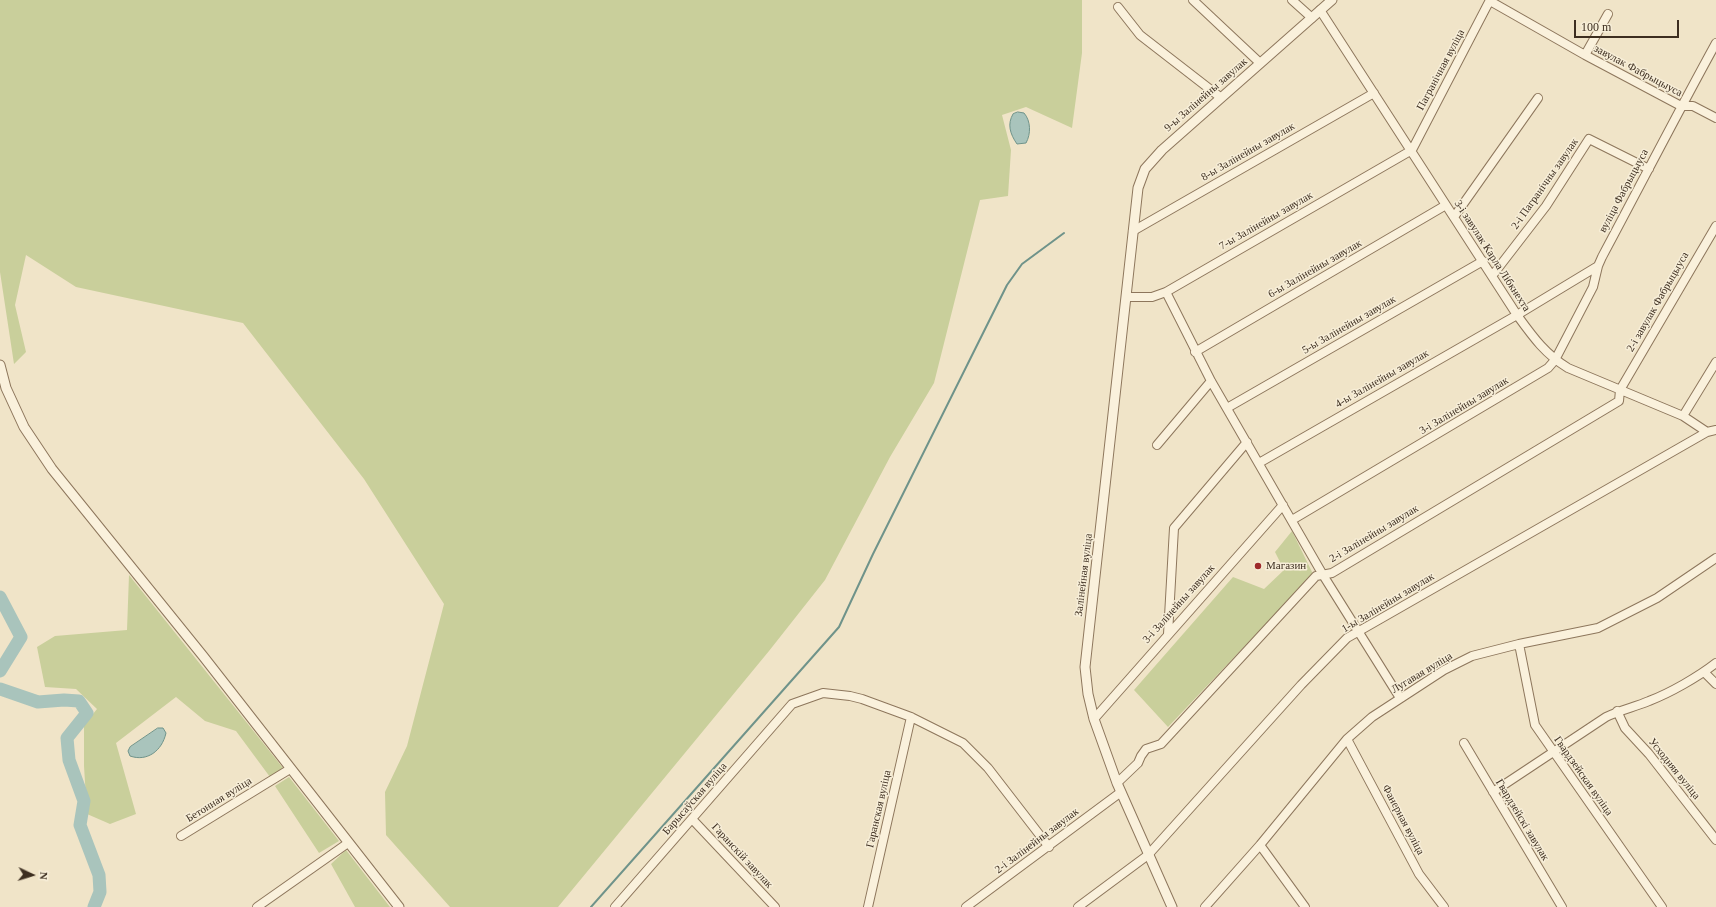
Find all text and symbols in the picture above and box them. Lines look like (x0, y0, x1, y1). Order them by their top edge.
scale bar (1576, 12, 1681, 38)
text: 100 m (1581, 20, 1611, 34)
street label: Пагранічная вуліца (1414, 27, 1468, 113)
street label: завулак Фабрыцыуса (1592, 42, 1684, 100)
street label: 9-ы Залінейны завулак (1162, 55, 1250, 135)
street label: 8-ы Залінейны завулак (1199, 120, 1297, 184)
street label: 2-і Пагранічны завулак (1509, 136, 1581, 232)
street label: вуліца Фабрыцыуса (1596, 147, 1652, 235)
street label: 7-ы Залінейны завулак (1217, 189, 1315, 253)
street label: 3-і завулак Карла Лібкнехта (1451, 198, 1533, 314)
street label: 6-ы Залінейны завулак (1266, 237, 1364, 301)
street label: 2-і завулак Фабрыцыуса (1624, 250, 1692, 354)
street label: 5-ы Залінейны завулак (1300, 293, 1398, 357)
street label: 4-ы Залінейны завулак (1333, 347, 1431, 411)
street label: 3-і Залінейны завулак (1417, 374, 1511, 438)
street label: 2-і Залінейны завулак (1327, 502, 1421, 566)
street label: Залінейная вуліца (1072, 533, 1096, 617)
place label: Магазин (1266, 559, 1306, 573)
marker: Магазин (1253, 561, 1263, 571)
street label: 3-і Залінейны завулак (1140, 562, 1218, 646)
street label: 1-ы Залінейны завулак (1339, 570, 1437, 636)
street label: Лугавая вуліца (1389, 650, 1455, 696)
street label: Гвардзейская вуліца (1551, 734, 1615, 818)
street label: Усходняя вуліца (1645, 736, 1703, 802)
street label: Барысаўская вуліца (660, 760, 730, 838)
street label: Гаранская вуліца (864, 769, 894, 849)
street label: Бетонная вуліца (184, 775, 254, 825)
street label: Гвардзейскі завулак (1492, 777, 1552, 863)
street label: Фанерная вуліца (1379, 783, 1427, 857)
street label: 2-і Залінейны завулак (993, 805, 1081, 877)
street label: Гаранскій завулак (709, 821, 775, 891)
north arrow (12, 855, 52, 895)
text: N (38, 871, 50, 880)

